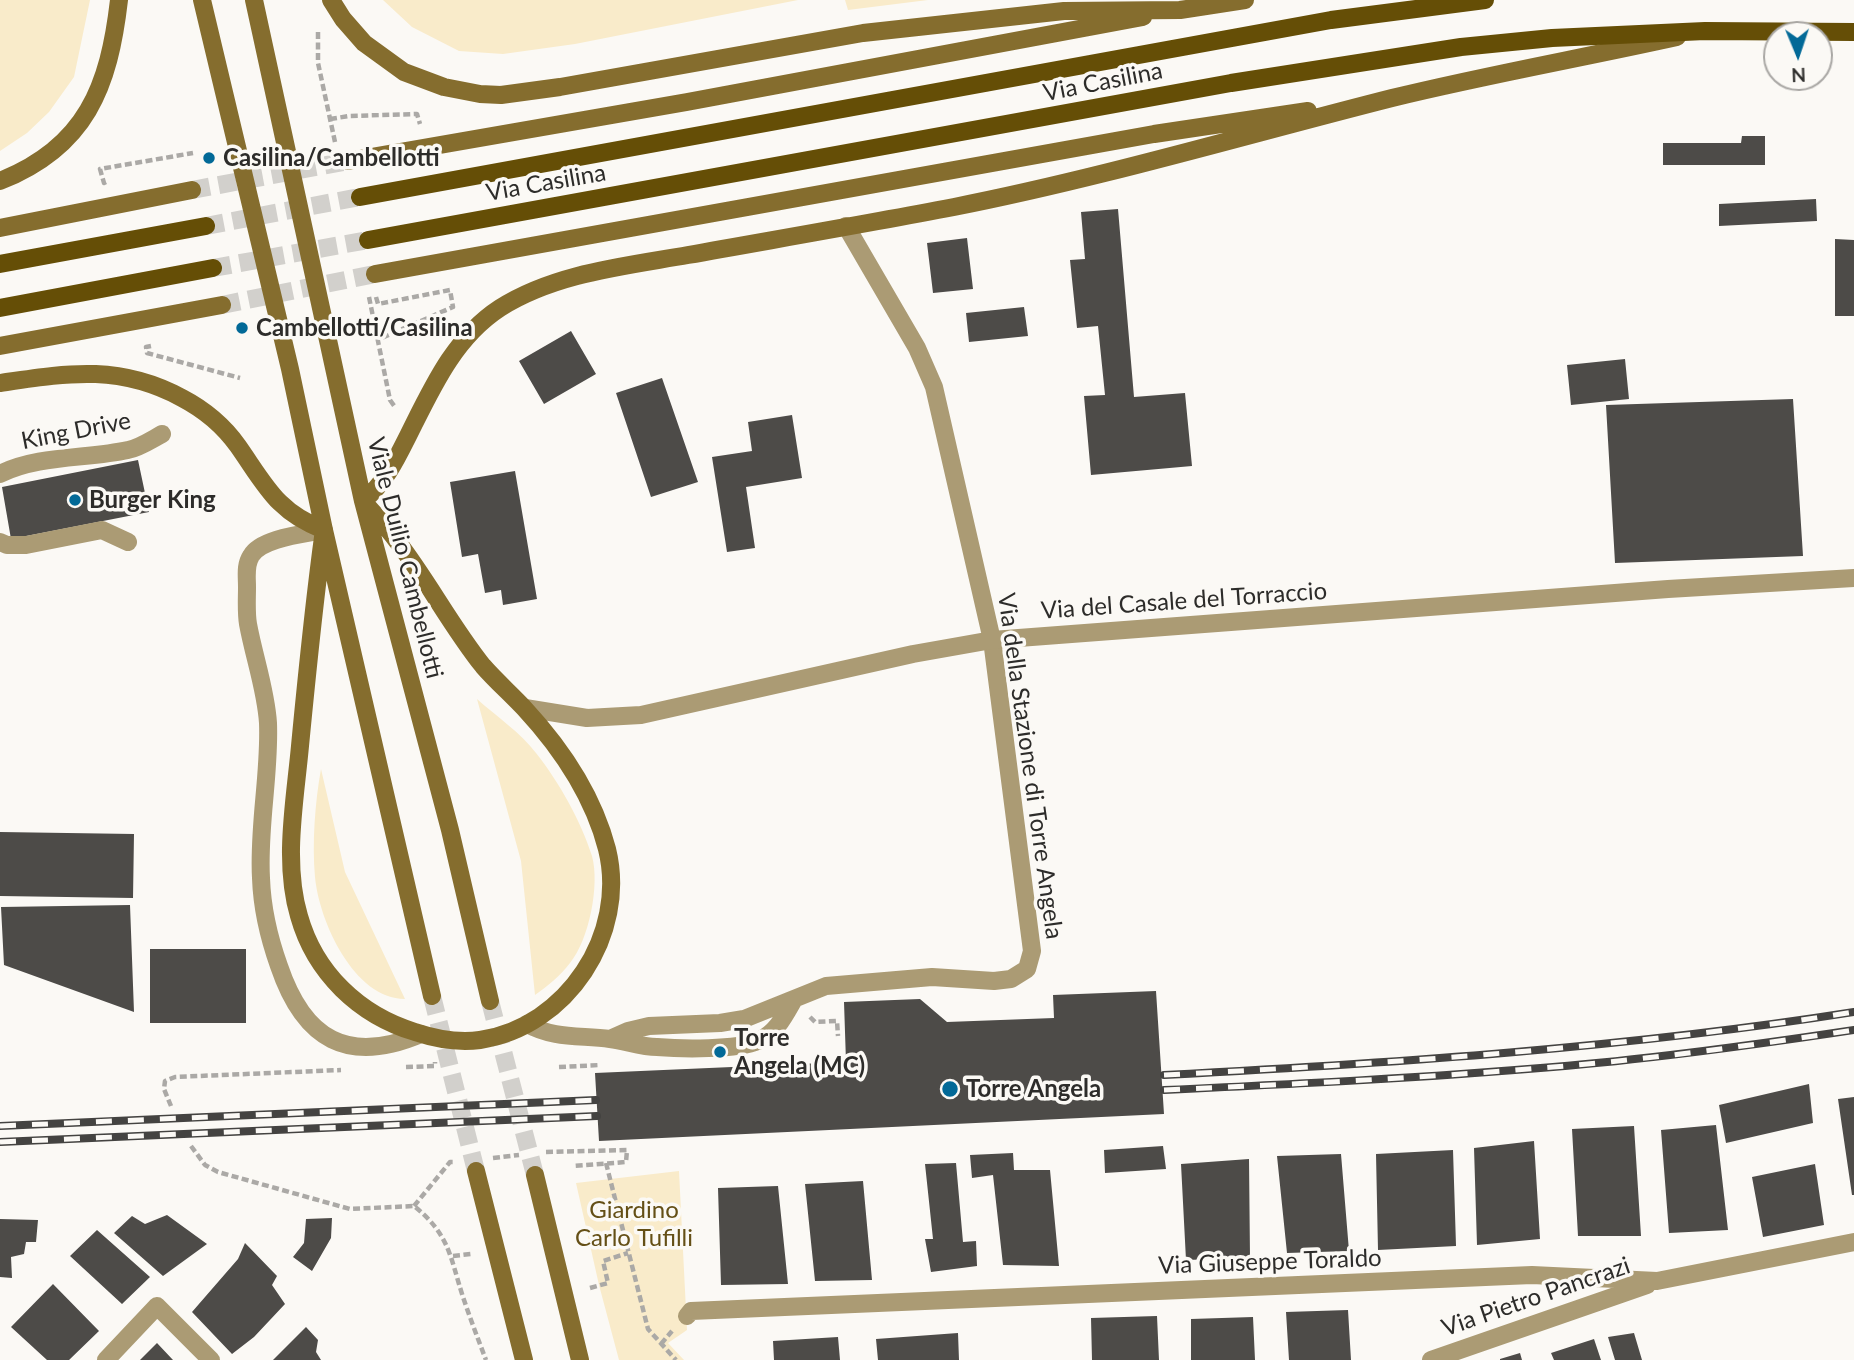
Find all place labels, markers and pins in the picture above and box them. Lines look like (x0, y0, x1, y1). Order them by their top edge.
place label: Casilina/Cambellotti (223, 144, 440, 172)
marker: Casilina/Cambellotti (201, 150, 217, 166)
place label: Cambellotti/Casilina (256, 314, 473, 342)
marker: Cambellotti/Casilina (234, 320, 250, 336)
place label: Burger King (89, 486, 216, 514)
marker: Burger King (67, 492, 83, 508)
place label: Torre Angela (MC) (734, 1024, 865, 1080)
marker: Torre Angela (MC) (712, 1044, 728, 1060)
place label: Torre Angela (966, 1075, 1101, 1103)
marker: Torre Angela (940, 1079, 960, 1099)

